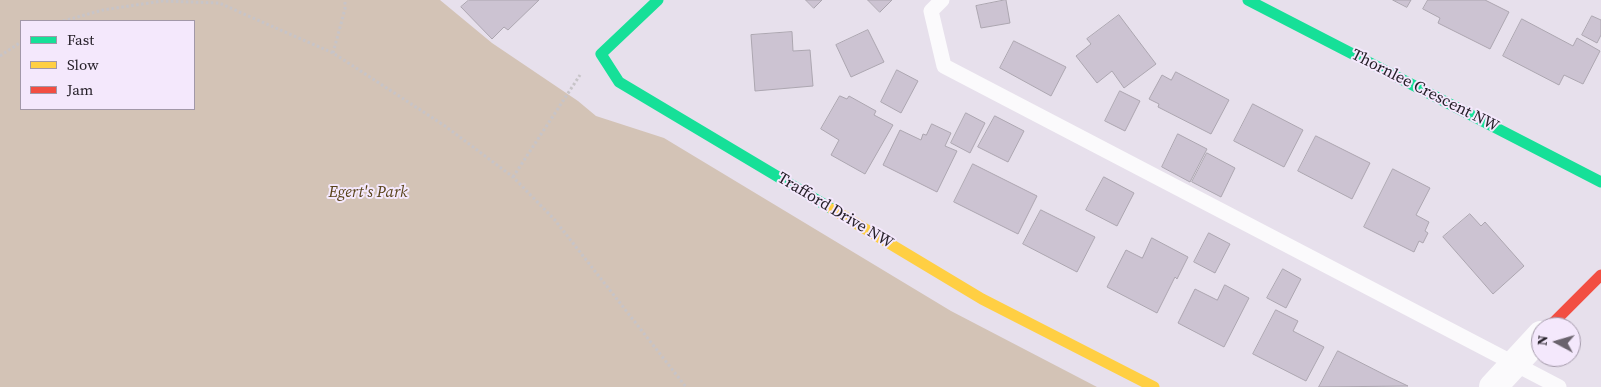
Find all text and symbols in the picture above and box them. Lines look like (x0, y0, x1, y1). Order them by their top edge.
legend (20, 20, 195, 110)
text: Fast (67, 29, 94, 50)
street label: Thornlee Crescent NW (1348, 45, 1502, 137)
text: Slow (67, 54, 99, 75)
text: Jam (67, 79, 93, 100)
street label: Trafford Drive NW (774, 169, 896, 253)
park label: Egert's Park (328, 183, 408, 203)
north arrow (1531, 317, 1581, 367)
text: N (1532, 334, 1553, 347)

